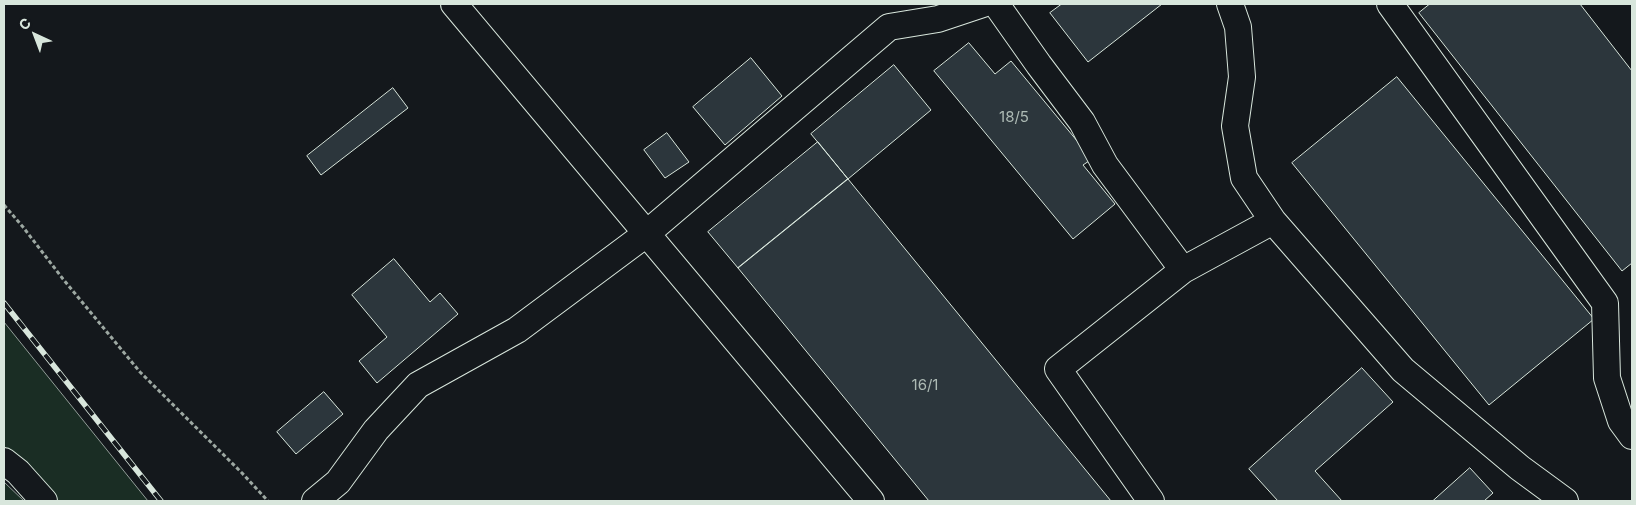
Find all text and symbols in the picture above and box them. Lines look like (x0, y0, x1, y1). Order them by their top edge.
north arrow (10, 10, 60, 60)
text: С (15, 14, 34, 33)
house number: 18/5 (999, 108, 1029, 126)
house number: 16/1 (912, 376, 938, 394)

